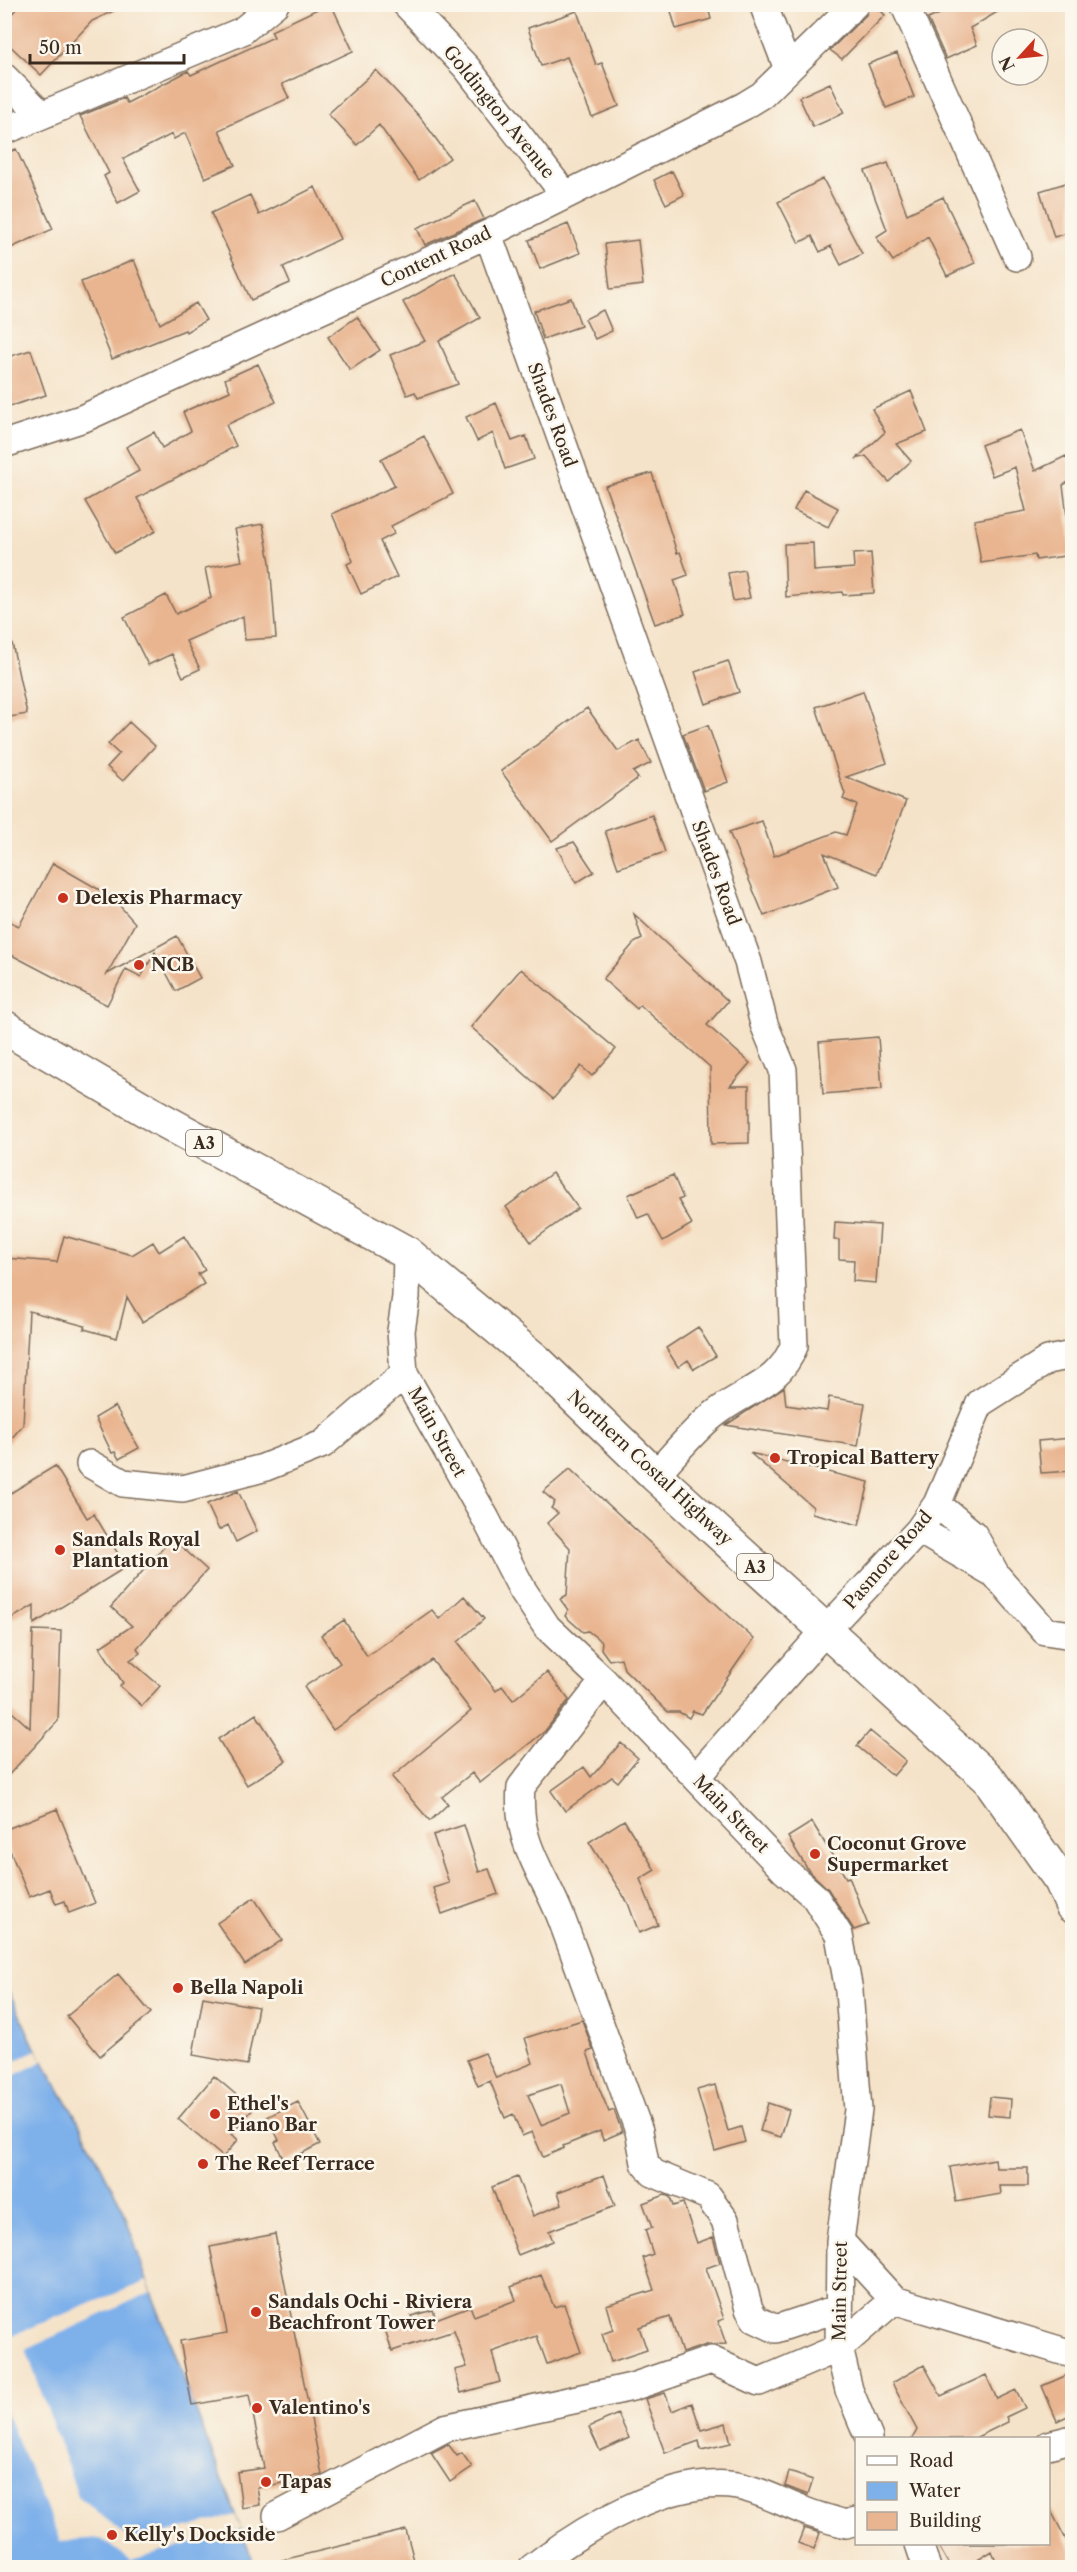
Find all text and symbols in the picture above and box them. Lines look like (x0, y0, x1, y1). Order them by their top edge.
scale bar (30, 27, 184, 65)
north arrow (990, 27, 1050, 87)
text: 50 m (39, 37, 82, 59)
street label: Goldington Avenue (439, 41, 559, 183)
text: N (995, 53, 1019, 75)
street label: Content Road (377, 222, 495, 292)
street label: Shades Road (523, 360, 581, 470)
street label: Shades Road (687, 818, 745, 928)
place label: Delexis Pharmacy (75, 887, 243, 909)
marker: Delexis Pharmacy (56, 891, 70, 905)
place label: NCB (151, 954, 194, 976)
marker: NCB (132, 958, 146, 972)
road number: A3 (186, 1130, 222, 1156)
street label: Main Street (403, 1383, 471, 1482)
street label: Northern Costal Highway (563, 1386, 738, 1551)
place label: Tropical Battery (787, 1447, 939, 1469)
marker: Tropical Battery (768, 1451, 782, 1465)
street label: Pasmore Road (839, 1506, 937, 1614)
place label: Sandals Royal Plantation (72, 1529, 200, 1572)
marker: Sandals Royal Plantation (53, 1543, 67, 1557)
road number: A3 (737, 1554, 773, 1580)
street label: Main Street (688, 1770, 774, 1858)
place label: Coconut Grove Supermarket (827, 1833, 967, 1876)
marker: Coconut Grove Supermarket (808, 1847, 822, 1861)
place label: Bella Napoli (190, 1977, 304, 1999)
marker: Bella Napoli (171, 1981, 185, 1995)
place label: Ethel's Piano Bar (227, 2093, 317, 2136)
marker: Ethel's Piano Bar (208, 2107, 222, 2121)
place label: The Reef Terrace (215, 2153, 375, 2175)
marker: The Reef Terrace (196, 2157, 210, 2171)
street label: Main Street (828, 2240, 852, 2341)
place label: Sandals Ochi - Riviera Beachfront Tower (268, 2291, 473, 2334)
marker: Sandals Ochi - Riviera Beachfront Tower (249, 2305, 263, 2319)
place label: Valentino's (268, 2397, 370, 2419)
marker: Valentino's (250, 2401, 264, 2415)
legend (855, 2437, 1050, 2545)
text: Road (909, 2450, 954, 2472)
place label: Tapas (278, 2471, 332, 2493)
marker: Tapas (259, 2475, 273, 2489)
text: Water (908, 2480, 961, 2502)
text: Building (909, 2510, 981, 2532)
place label: Kelly's Dockside (124, 2524, 276, 2546)
marker: Kelly's Dockside (105, 2528, 119, 2542)

